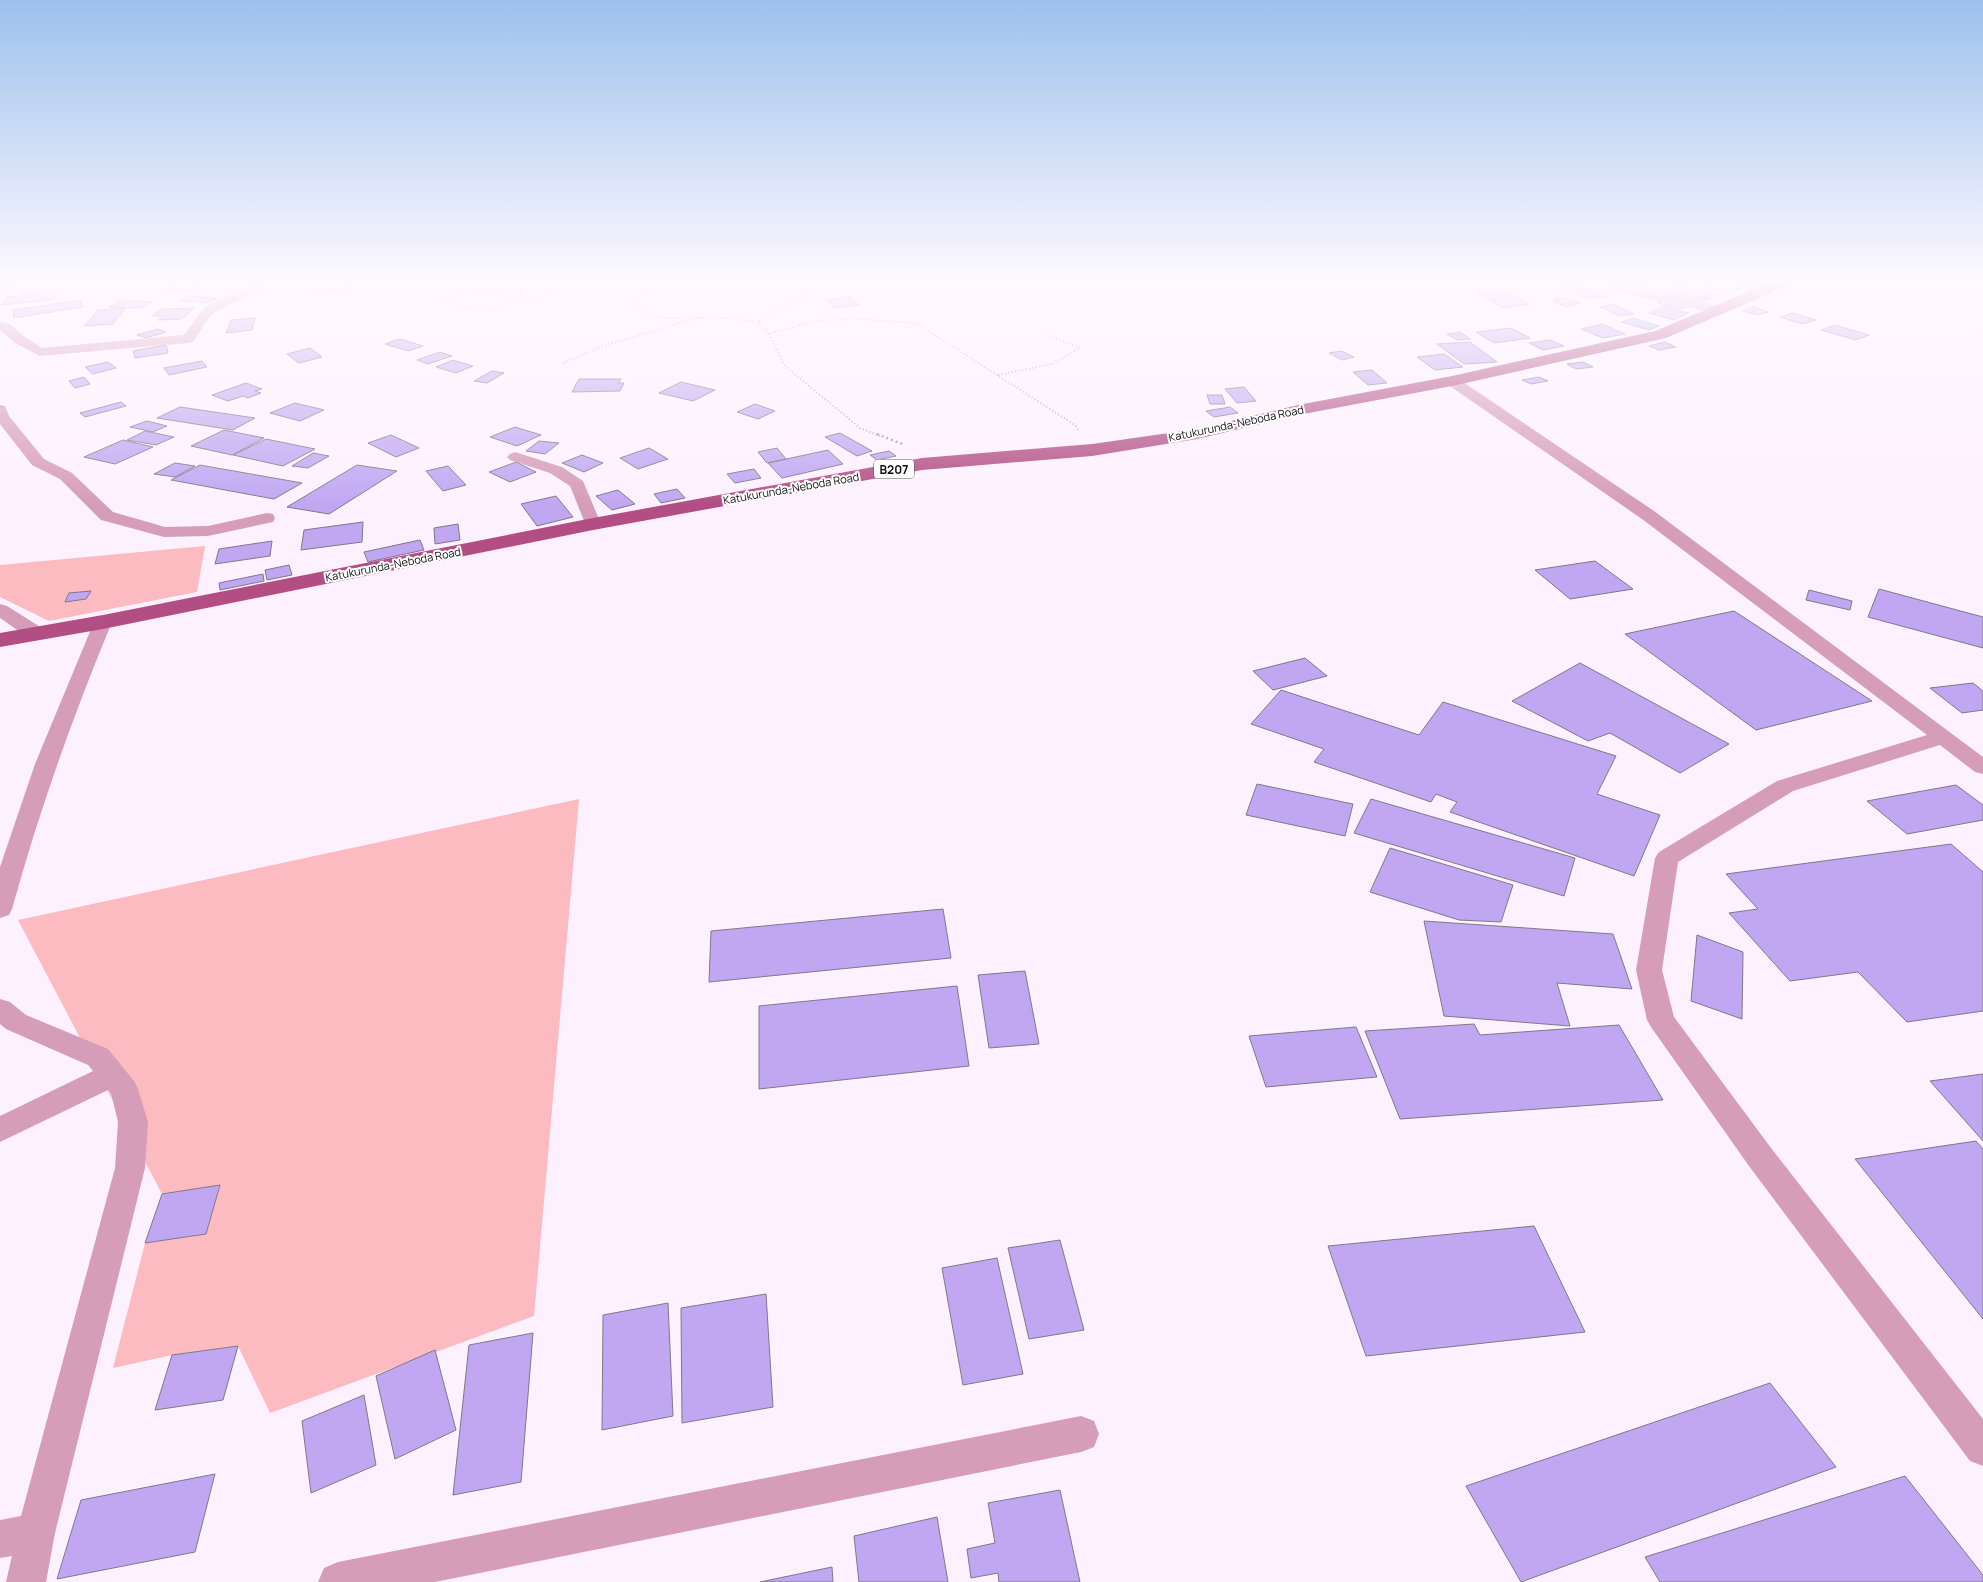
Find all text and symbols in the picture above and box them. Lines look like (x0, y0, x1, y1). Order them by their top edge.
street label: Katukurunda-Neboda Road (1167, 401, 1305, 445)
road number: B207 (874, 459, 914, 478)
street label: Katukurunda-Neboda Road (722, 469, 860, 507)
street label: Katukurunda-Neboda Road (324, 544, 462, 584)

